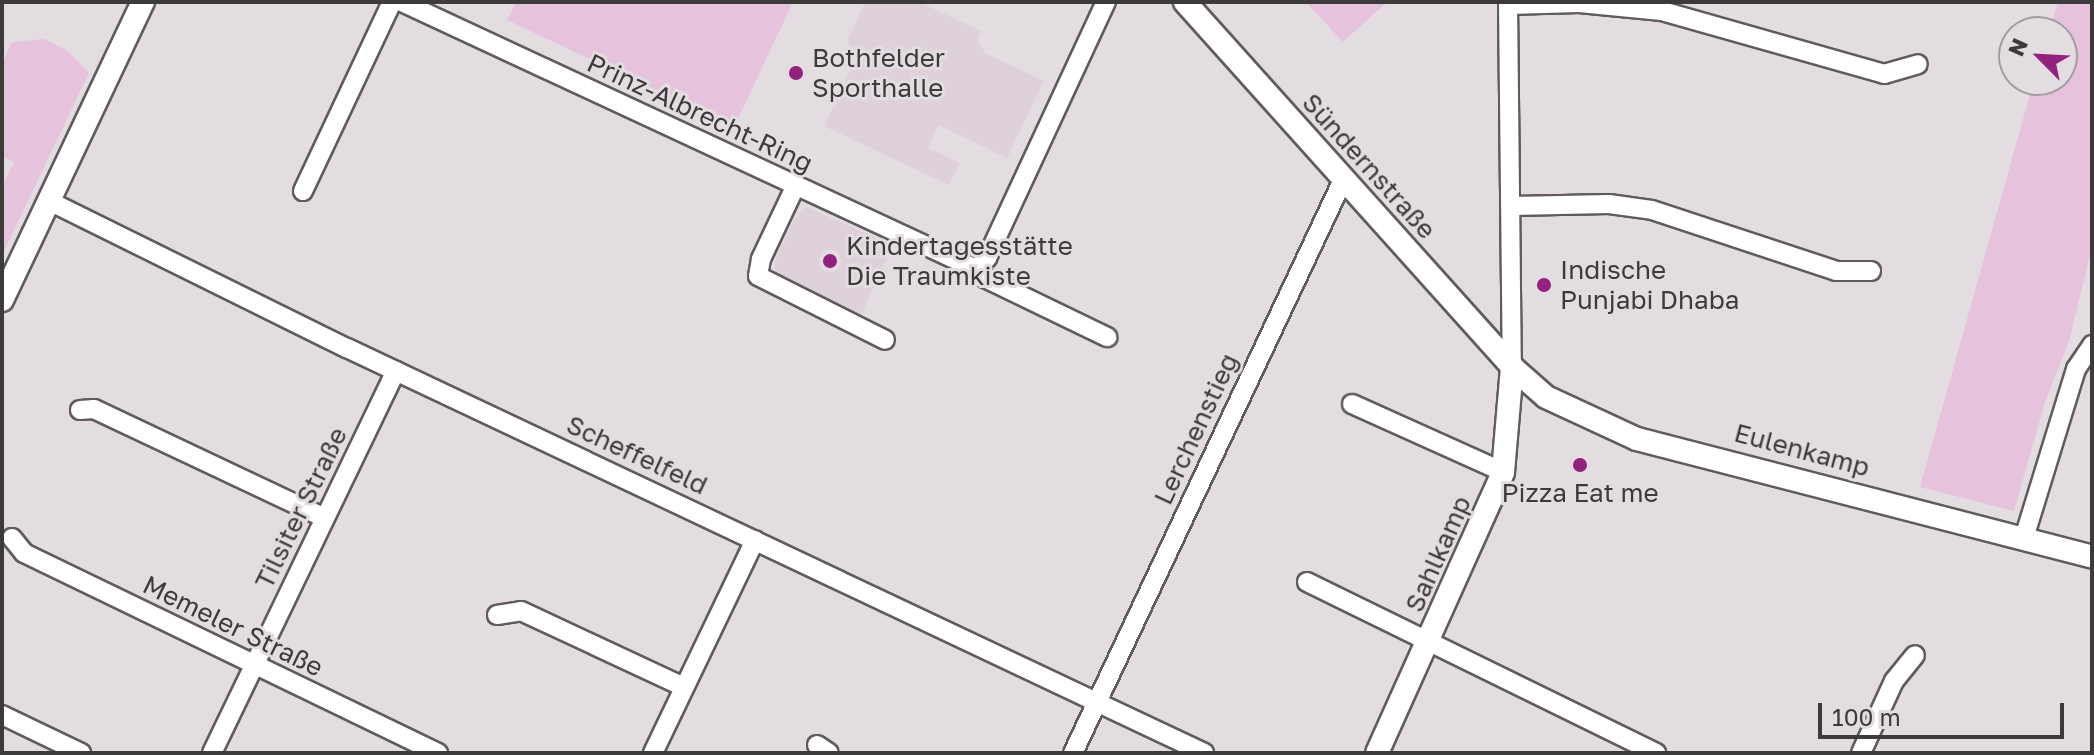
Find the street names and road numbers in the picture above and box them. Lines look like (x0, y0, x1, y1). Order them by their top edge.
street label: Prinz-Albrecht-Ring (582, 47, 818, 179)
street label: Sündernstraße (1296, 87, 1442, 245)
street label: Lerchenstieg (1147, 349, 1245, 509)
street label: Scheffelfeld (562, 409, 712, 501)
street label: Eulenkamp (1731, 417, 1873, 483)
street label: Tilsiter Straße (249, 422, 353, 594)
street label: Sahlkamp (1399, 491, 1477, 617)
street label: Memeler Straße (138, 569, 328, 683)

